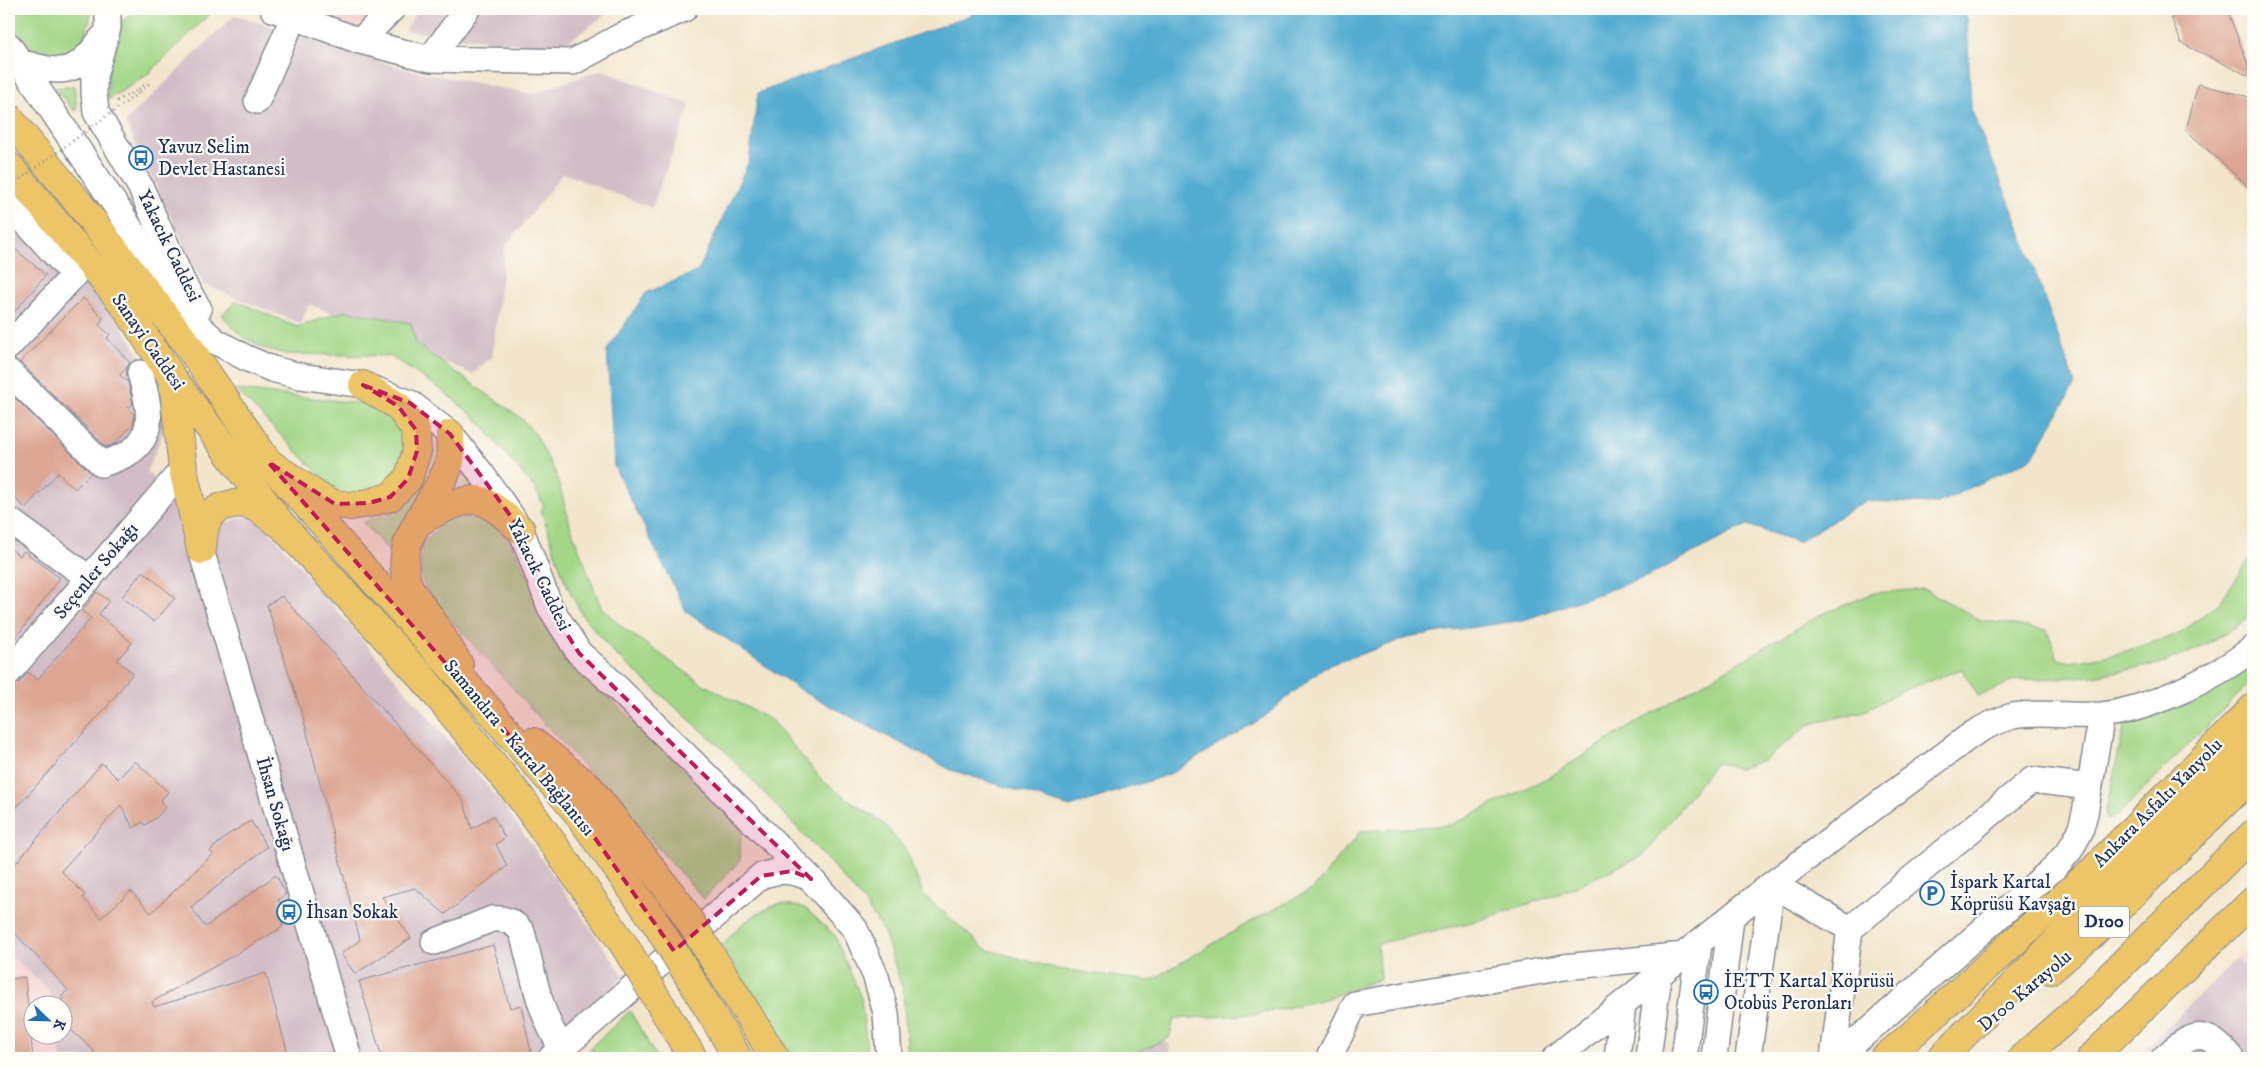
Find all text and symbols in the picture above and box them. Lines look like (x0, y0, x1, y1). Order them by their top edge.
place label: Yavuz Seli̇m Devlet Hastanesi̇ (158, 135, 286, 181)
bus stop icon: Yavuz Seli̇m Devlet Hastanesi̇ (128, 145, 154, 171)
street label: Yakacık Caddesi (132, 186, 206, 306)
street label: Sanayi Caddesi (106, 289, 190, 395)
street label: Yakacık Caddesi (502, 515, 576, 635)
street label: Seçenler Sokağı (49, 518, 143, 624)
street label: Samandıra - Kartal Bağlantısı (438, 655, 600, 841)
street label: Ankara Asfaltı Yanyolu (2089, 734, 2227, 872)
street label: İhsan Sokağı (251, 754, 300, 854)
place label: İspark Kartal Köprüsü Kavşağı (1950, 870, 2076, 916)
parking icon: İspark Kartal Köprüsü Kavşağı (1919, 880, 1945, 906)
bus stop icon: İhsan Sokak (276, 899, 302, 925)
place label: İhsan Sokak (306, 900, 399, 924)
road number: D100 (2079, 906, 2129, 938)
street label: D100 Karayolu (1974, 945, 2076, 1037)
place label: İETT Kartal Köprüsü Otobüs Peronları (1724, 969, 1895, 1015)
bus stop icon: İETT Kartal Köprüsü Otobüs Peronları (1693, 979, 1719, 1005)
north arrow (22, 994, 72, 1044)
text: K (48, 1017, 69, 1034)

